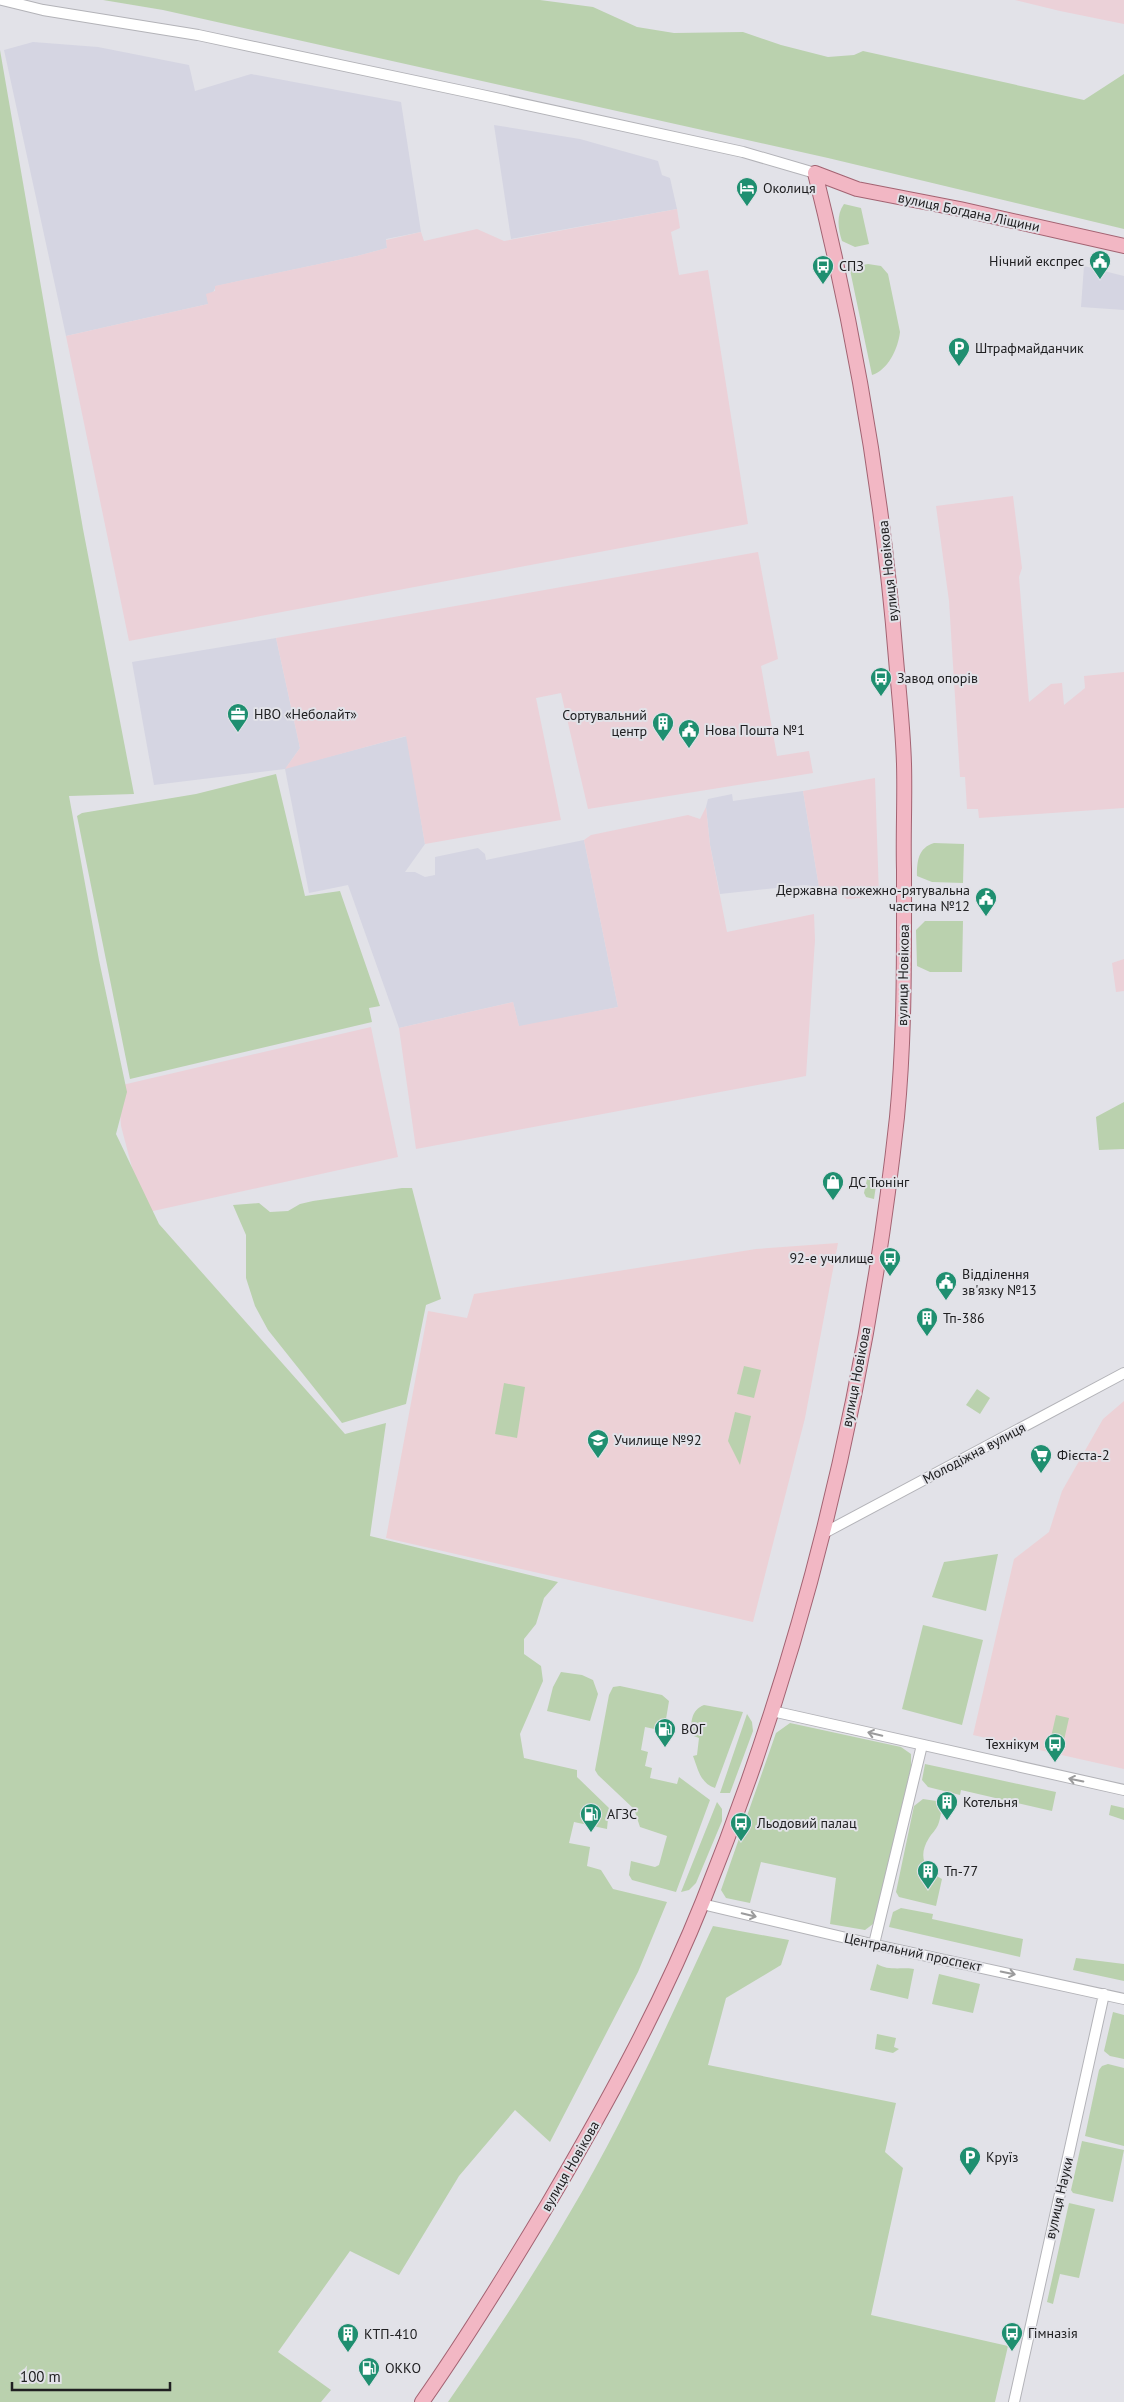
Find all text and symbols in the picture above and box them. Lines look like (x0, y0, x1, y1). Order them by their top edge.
hotel icon: Околиця (735, 176, 759, 207)
place label: Околиця (763, 179, 816, 197)
street label: вулиця Богдана Ліщини (896, 188, 1042, 236)
public building icon: Нічний експрес (1088, 249, 1112, 280)
place label: Нічний експрес (989, 252, 1084, 270)
bus stop icon: СПЗ (811, 254, 835, 285)
place label: СПЗ (839, 257, 864, 275)
parking icon: Штрафмайданчик (947, 336, 971, 367)
place label: Штрафмайданчик (975, 339, 1084, 357)
street label: вулиця Новікова (874, 519, 902, 623)
bus stop icon: Завод опорів (869, 666, 893, 697)
place label: Завод опорів (897, 669, 978, 687)
office icon: НВО «Неболайт» (226, 702, 250, 733)
place label: НВО «Неболайт» (254, 705, 357, 723)
place label: Сортувальний центр (562, 706, 647, 740)
building icon: Сортувальний центр (651, 711, 675, 742)
public building icon: Нова Пошта №1 (677, 718, 701, 749)
place label: Нова Пошта №1 (705, 721, 805, 739)
place label: Державна пожежно-рятувальна частина №12 (776, 881, 970, 915)
public building icon: Державна пожежно-рятувальна частина №12 (974, 886, 998, 917)
street label: вулиця Новікова (893, 924, 913, 1026)
shop icon: ДС Тюнінг (821, 1170, 845, 1201)
place label: ДС Тюнінг (849, 1173, 910, 1191)
bus stop icon: 92-е училище (878, 1246, 902, 1277)
place label: 92-е училище (789, 1249, 874, 1267)
place label: Відділення зв'язку №13 (962, 1265, 1037, 1299)
public building icon: Відділення зв'язку №13 (934, 1270, 958, 1301)
building icon: Тп-386 (915, 1306, 939, 1337)
place label: Тп-386 (943, 1309, 985, 1327)
street label: вулиця Новікова (837, 1325, 875, 1429)
street label: Молодіжна вулиця (919, 1418, 1029, 1488)
school or university icon: Училище №92 (586, 1428, 610, 1459)
place label: Училище №92 (614, 1431, 702, 1449)
supermarket icon: Фiєста-2 (1029, 1443, 1053, 1474)
place label: Фiєста-2 (1057, 1446, 1110, 1464)
fuel station icon: ВОГ (653, 1717, 677, 1748)
place label: ВОГ (681, 1720, 706, 1738)
one-way arrow (867, 1729, 883, 1738)
bus stop icon: Технікум (1043, 1732, 1067, 1763)
place label: Технікум (985, 1735, 1039, 1753)
one-way arrow (1069, 1774, 1085, 1784)
building icon: Котельня (935, 1790, 959, 1821)
place label: Котельня (963, 1793, 1018, 1811)
fuel station icon: АГЗС (579, 1802, 603, 1833)
place label: АГЗС (607, 1805, 637, 1823)
bus stop icon: Льодовий палац (729, 1811, 753, 1842)
place label: Льодовий палац (756, 1814, 857, 1832)
building icon: Тп-77 (916, 1859, 940, 1890)
place label: Тп-77 (944, 1862, 978, 1880)
one-way arrow (741, 1911, 757, 1920)
street label: Центральний проспект (843, 1929, 984, 1975)
one-way arrow (999, 1969, 1015, 1978)
street label: вулиця Новікова (537, 2117, 603, 2215)
parking icon: Круїз (958, 2145, 982, 2176)
place label: Круїз (986, 2148, 1019, 2166)
street label: вулиця Науки (1041, 2155, 1077, 2241)
bus stop icon: Гімназія (1000, 2321, 1024, 2352)
building icon: КТП-410 (336, 2322, 360, 2353)
place label: Гімназія (1028, 2324, 1078, 2342)
place label: КТП-410 (364, 2325, 418, 2343)
fuel station icon: ОККО (357, 2356, 381, 2387)
place label: ОККО (385, 2359, 421, 2377)
scale bar (12, 2360, 170, 2392)
text: 100 m (20, 2367, 61, 2386)

